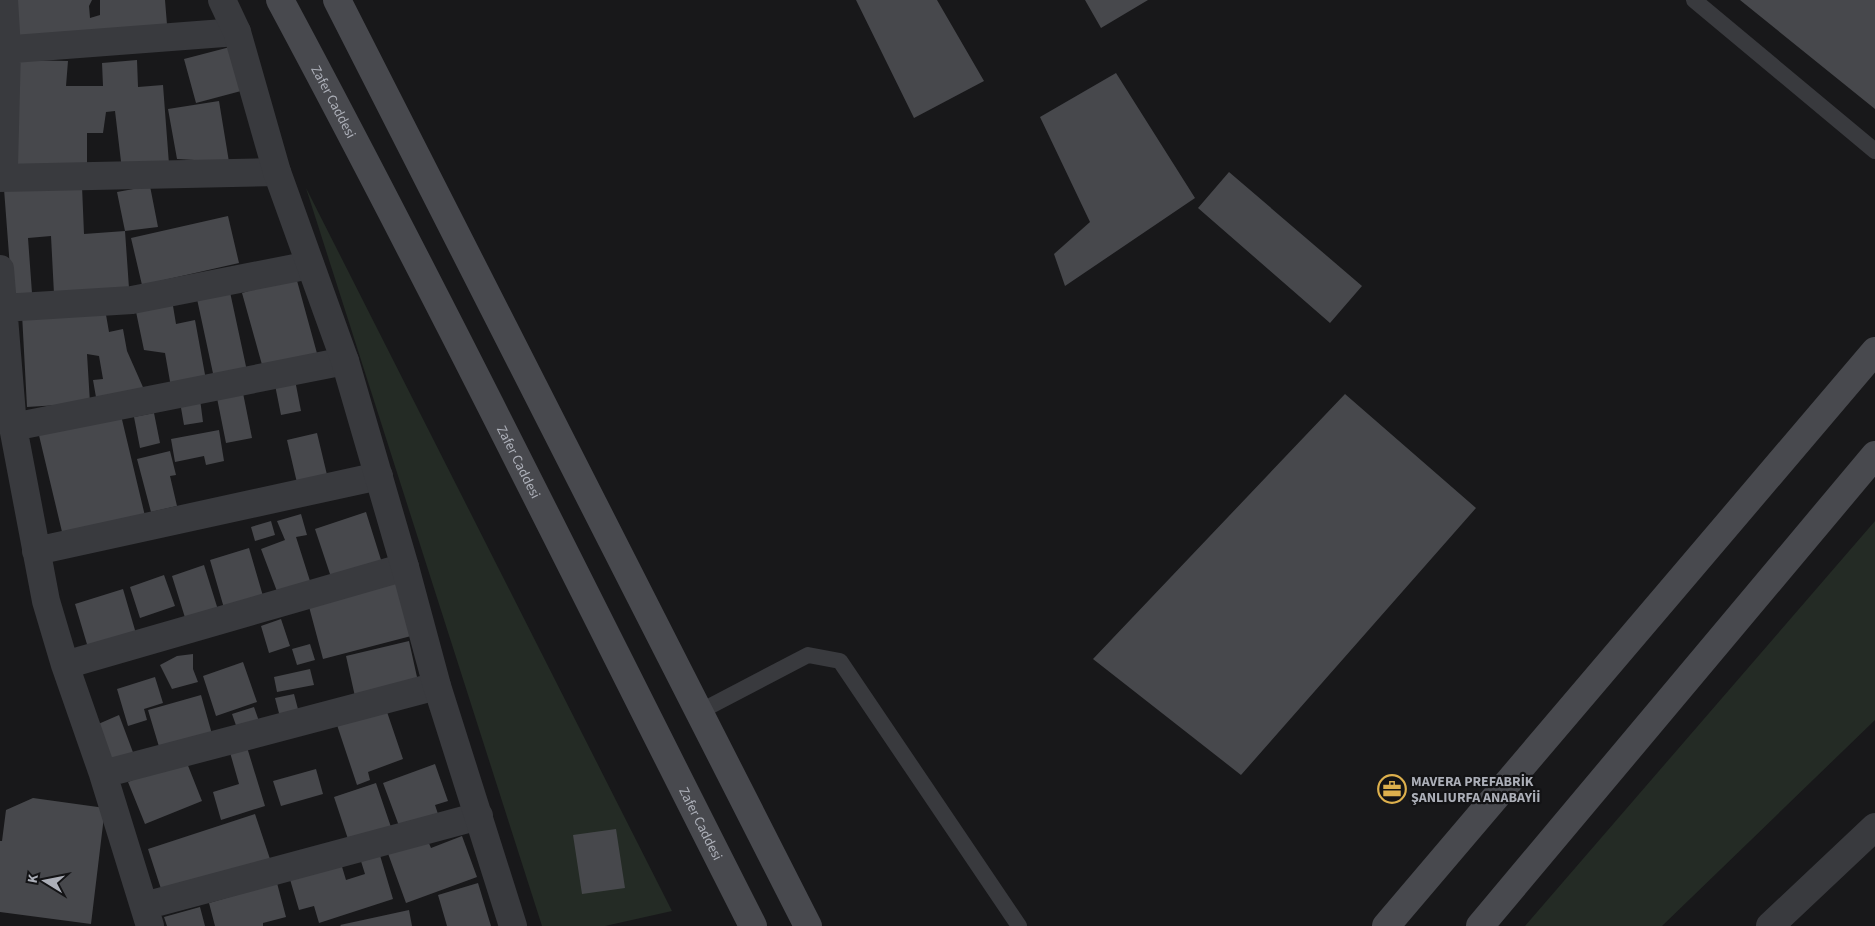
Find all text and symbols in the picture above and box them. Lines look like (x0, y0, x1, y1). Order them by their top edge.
street label: Zafer Caddesi (306, 62, 360, 142)
street label: Zafer Caddesi (491, 422, 545, 502)
place label: MAVERA PREFABRİK ŞANLIURFA ANABAYİİ (1411, 772, 1540, 808)
office icon: MAVERA PREFABRİK ŞANLIURFA ANABAYİİ (1377, 774, 1407, 804)
street label: Zafer Caddesi (673, 784, 727, 864)
north arrow (20, 856, 70, 906)
text: K (23, 873, 44, 885)

